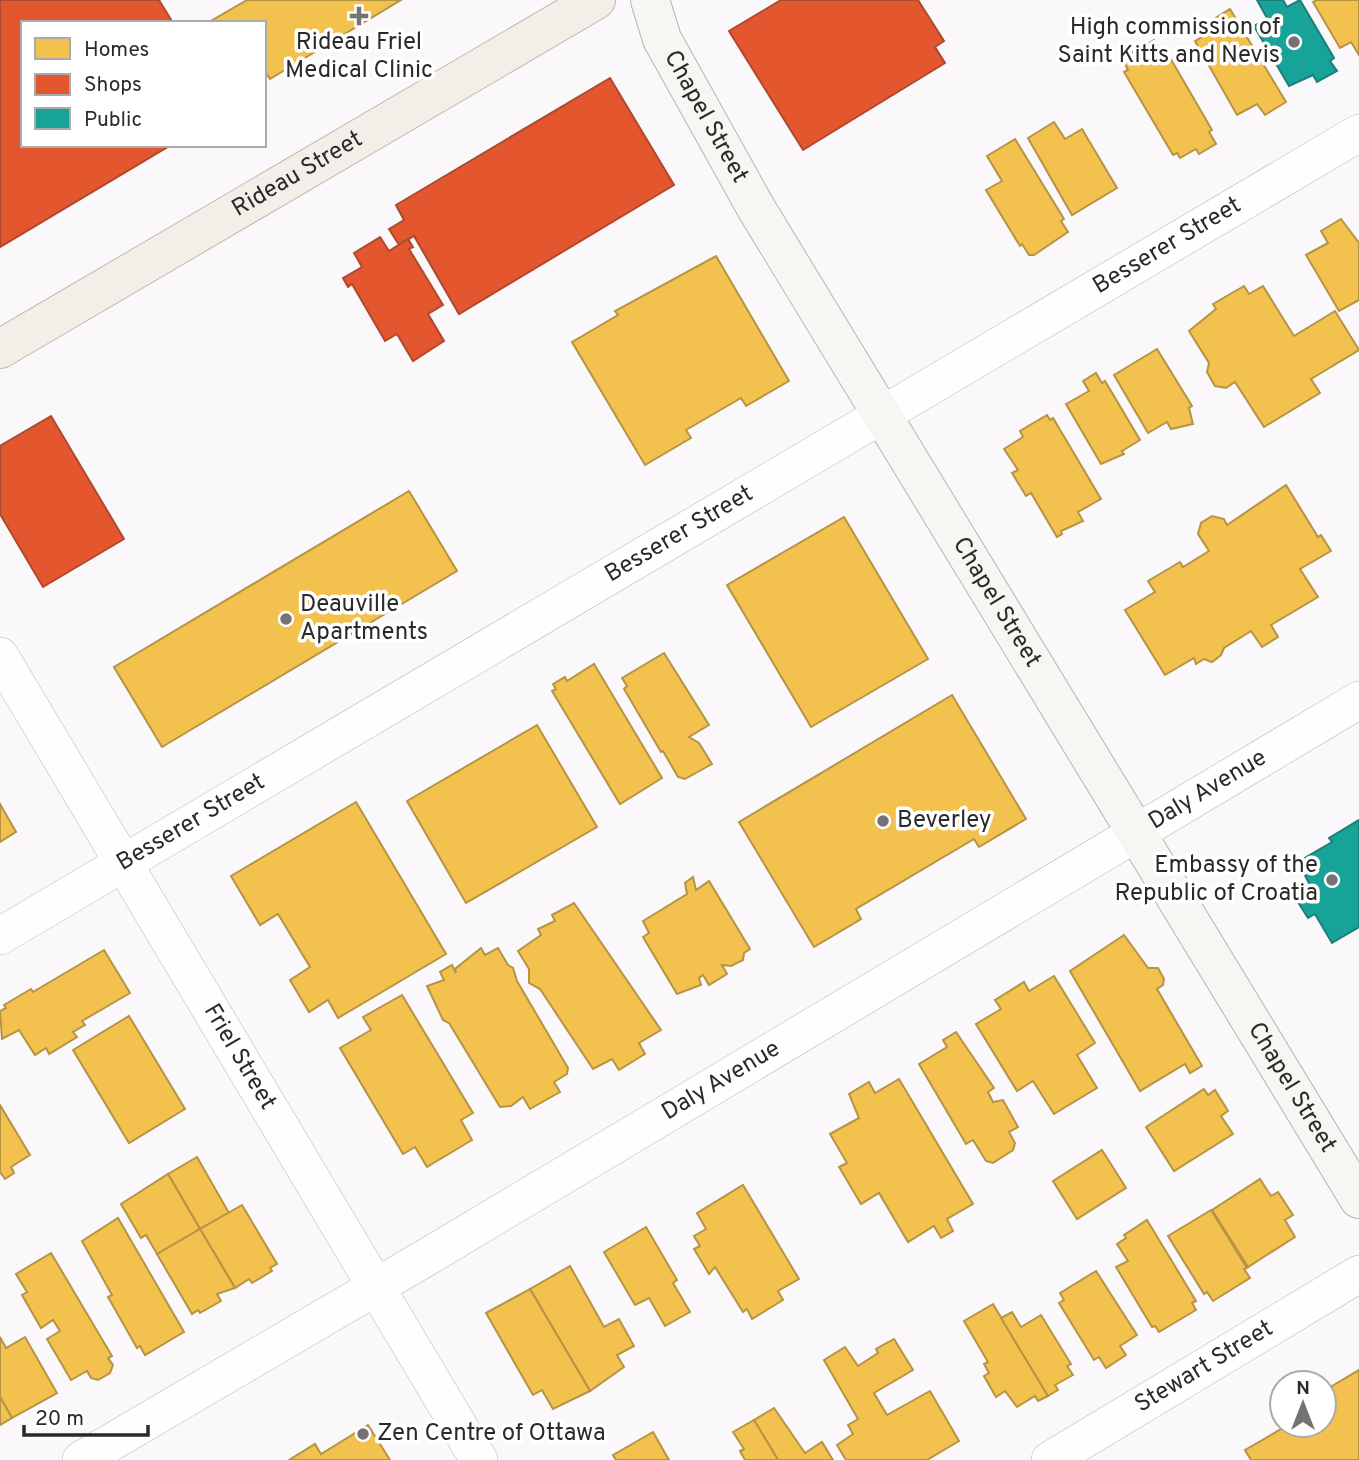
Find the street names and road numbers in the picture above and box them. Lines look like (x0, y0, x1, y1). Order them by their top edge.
street label: Chapel Street (657, 45, 754, 189)
street label: Rideau Street (227, 125, 368, 225)
street label: Besserer Street (1088, 191, 1247, 302)
street label: Besserer Street (600, 479, 759, 590)
street label: Chapel Street (945, 532, 1047, 673)
street label: Daly Avenue (1143, 743, 1273, 837)
street label: Besserer Street (112, 768, 271, 878)
street label: Friel Street (196, 999, 282, 1116)
street label: Chapel Street (1240, 1017, 1342, 1158)
street label: Daly Avenue (657, 1034, 786, 1128)
street label: Stewart Street (1130, 1314, 1279, 1420)

